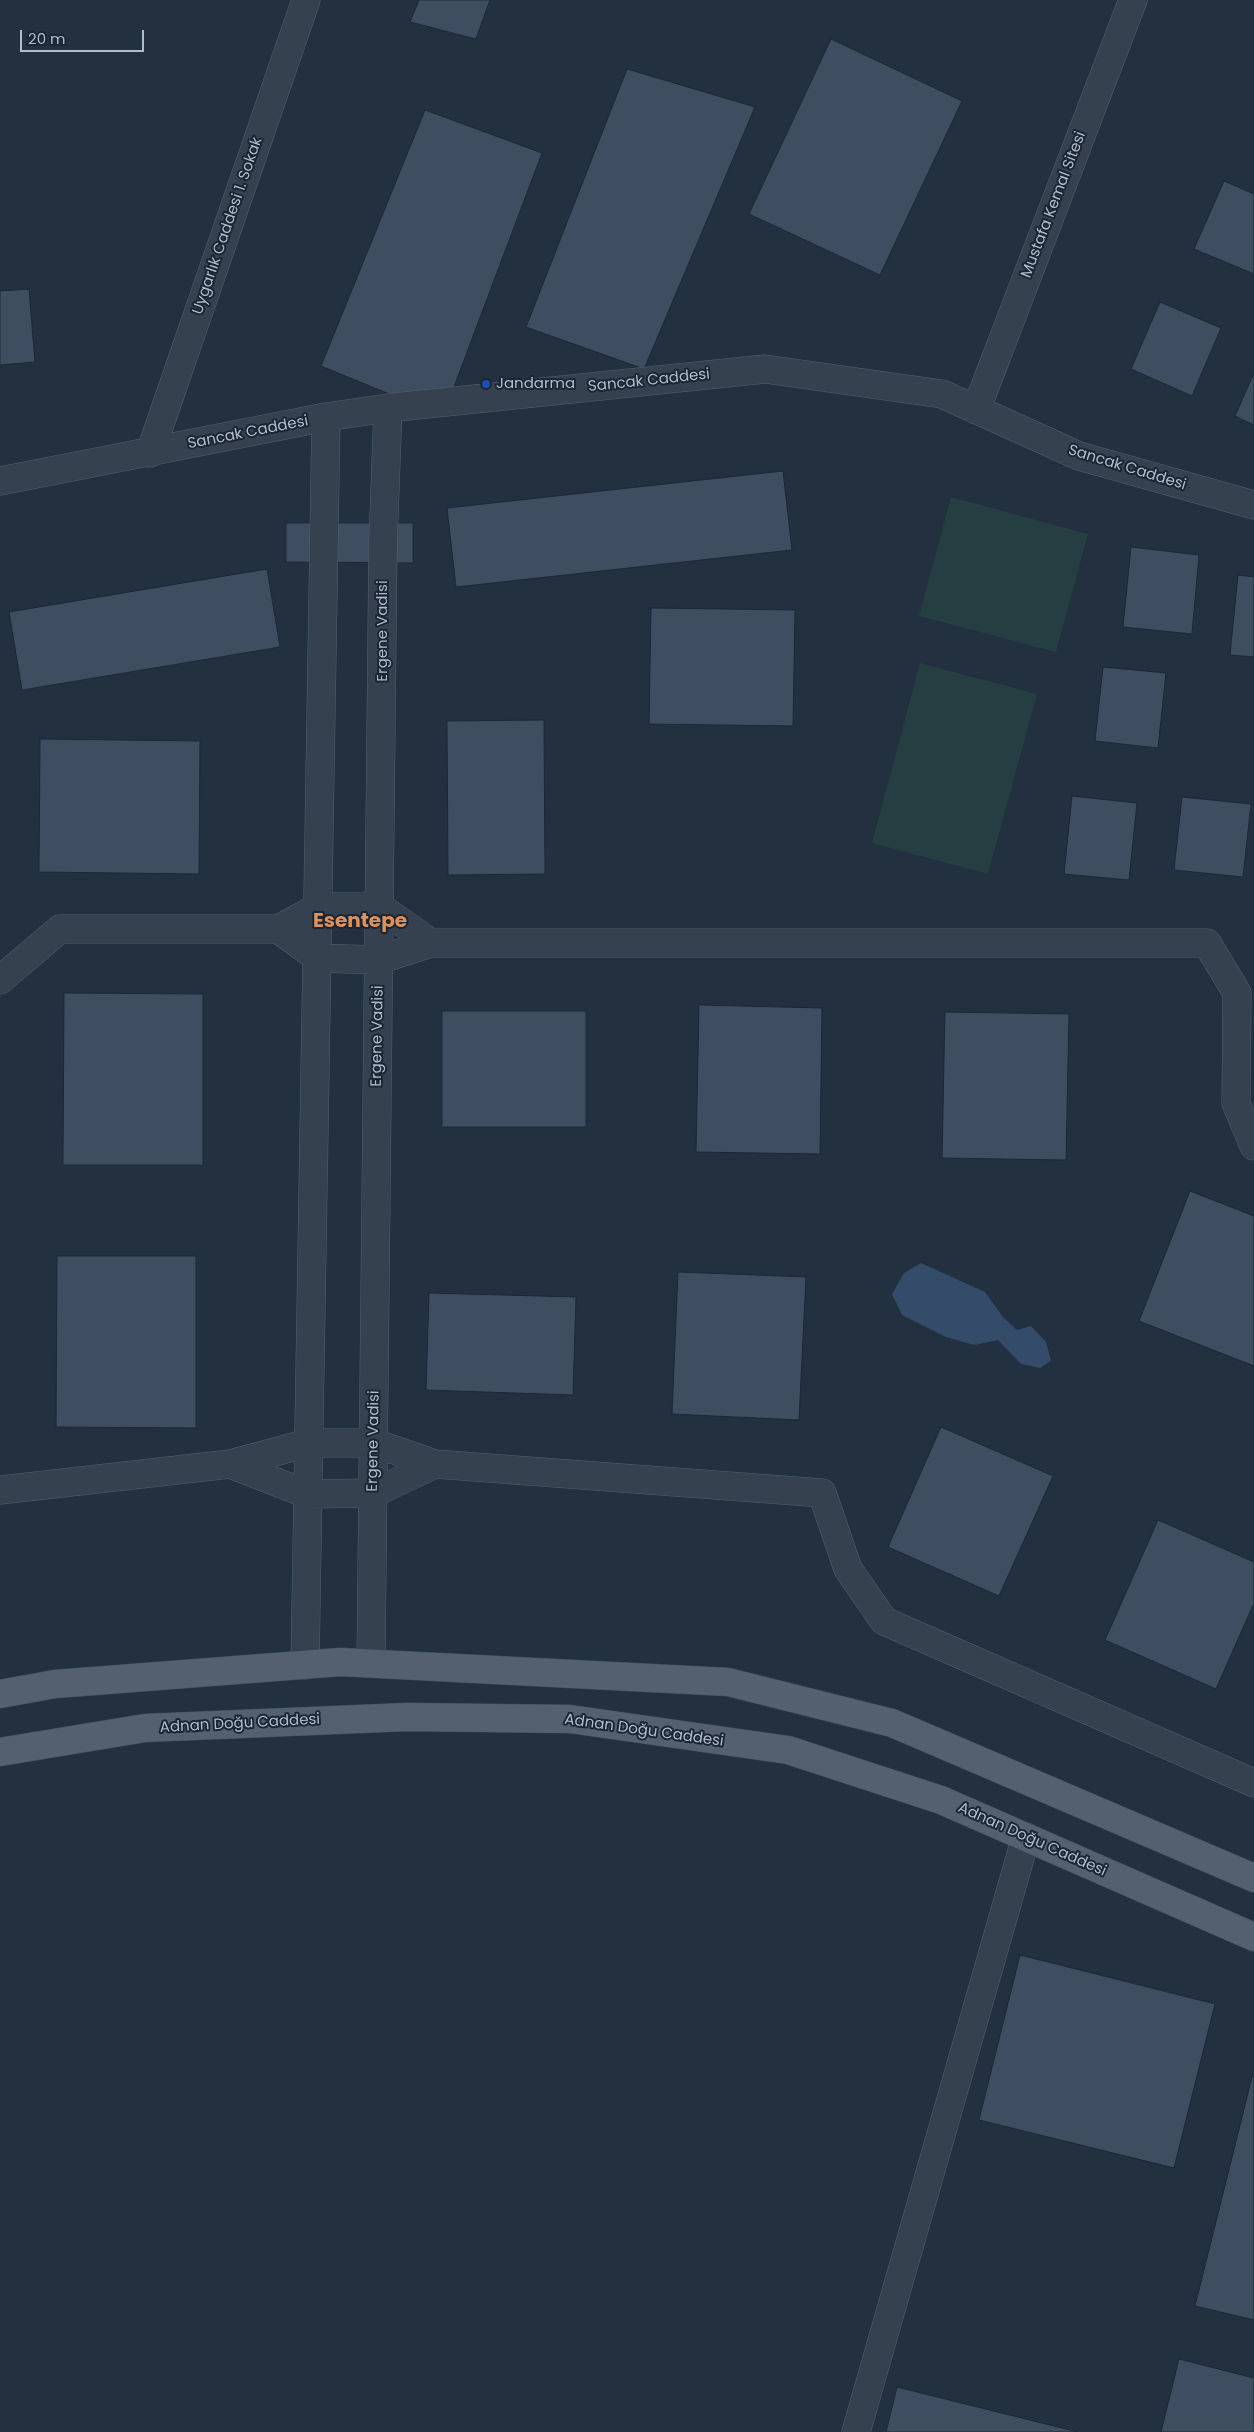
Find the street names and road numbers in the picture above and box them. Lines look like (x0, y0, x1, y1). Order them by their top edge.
street label: Mustafa Kemal Sitesi (1018, 129, 1090, 281)
street label: Uygarlık Caddesi 1. Sokak (189, 135, 267, 317)
street label: Sancak Caddesi (587, 366, 711, 396)
street label: Sancak Caddesi (186, 412, 310, 454)
street label: Sancak Caddesi (1066, 442, 1188, 494)
street label: Ergene Vadisi (374, 580, 392, 682)
street label: Ergene Vadisi (368, 985, 388, 1087)
street label: Ergene Vadisi (364, 1390, 384, 1492)
street label: Adnan Doğu Caddesi (159, 1711, 321, 1737)
street label: Adnan Doğu Caddesi (563, 1711, 725, 1751)
street label: Adnan Doğu Caddesi (955, 1799, 1109, 1881)

